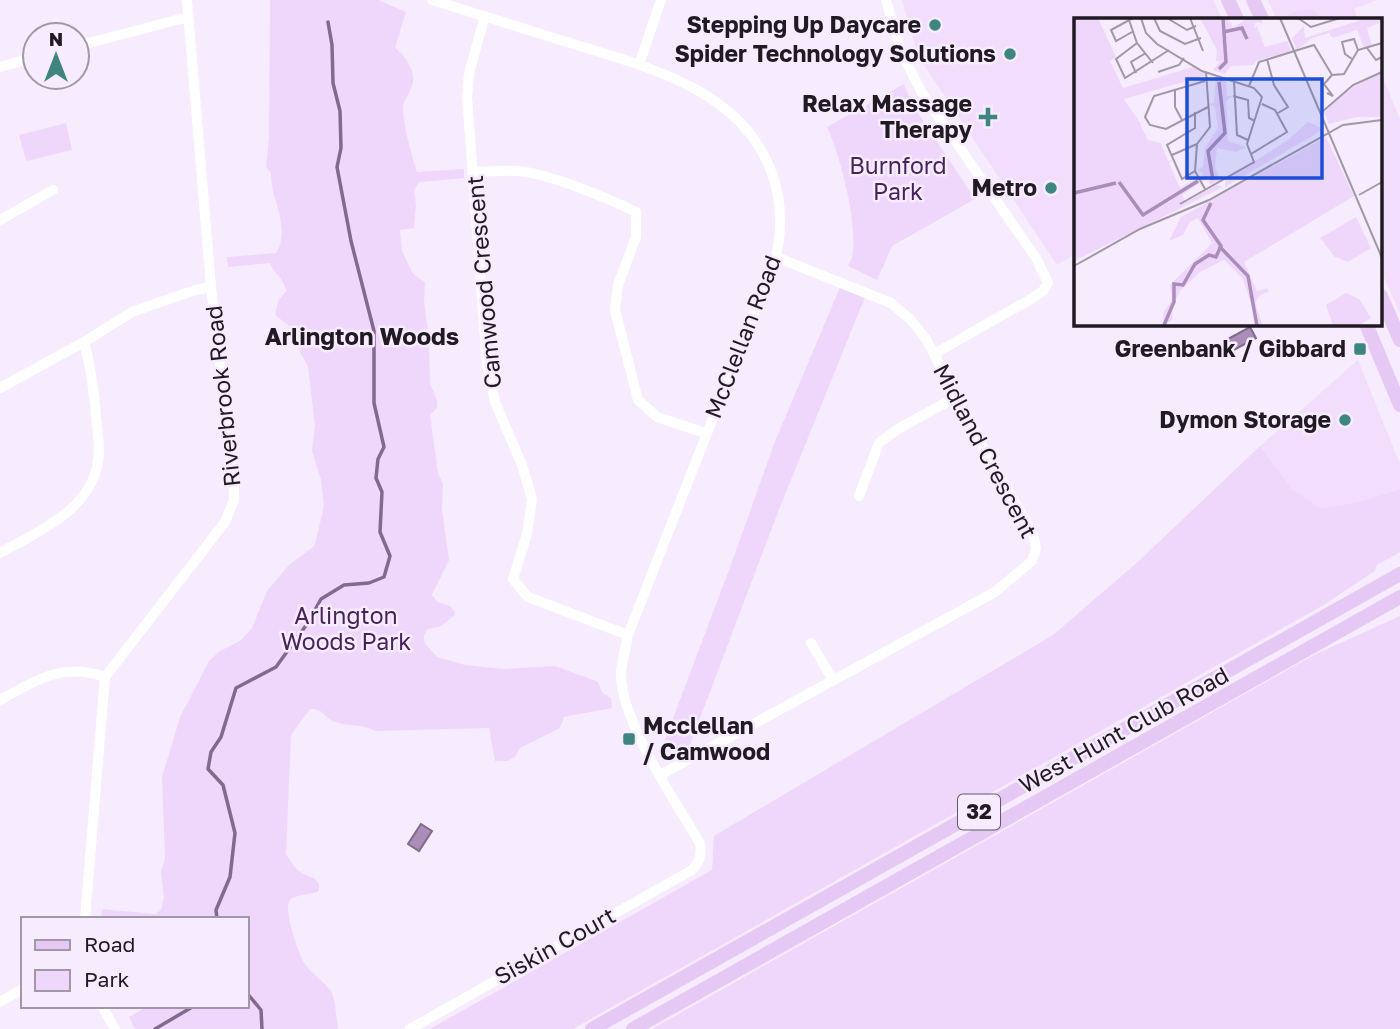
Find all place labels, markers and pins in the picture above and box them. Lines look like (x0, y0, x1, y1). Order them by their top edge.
place label: Stepping Up Daycare (686, 10, 921, 38)
marker: Stepping Up Daycare (927, 17, 943, 33)
place label: Spider Technology Solutions (674, 39, 996, 67)
marker: Spider Technology Solutions (1002, 46, 1018, 62)
place label: Relax Massage Therapy (802, 89, 972, 143)
marker: Relax Massage Therapy (978, 107, 998, 127)
place label: Metro (971, 173, 1037, 201)
marker: Metro (1043, 180, 1059, 196)
place label: Greenbank / Gibbard (1115, 334, 1346, 362)
marker: Greenbank / Gibbard (1352, 341, 1368, 357)
place label: Dymon Storage (1159, 405, 1331, 433)
marker: Dymon Storage (1337, 412, 1353, 428)
place label: Mcclellan / Camwood (643, 711, 770, 765)
marker: Mcclellan / Camwood (621, 731, 637, 747)

